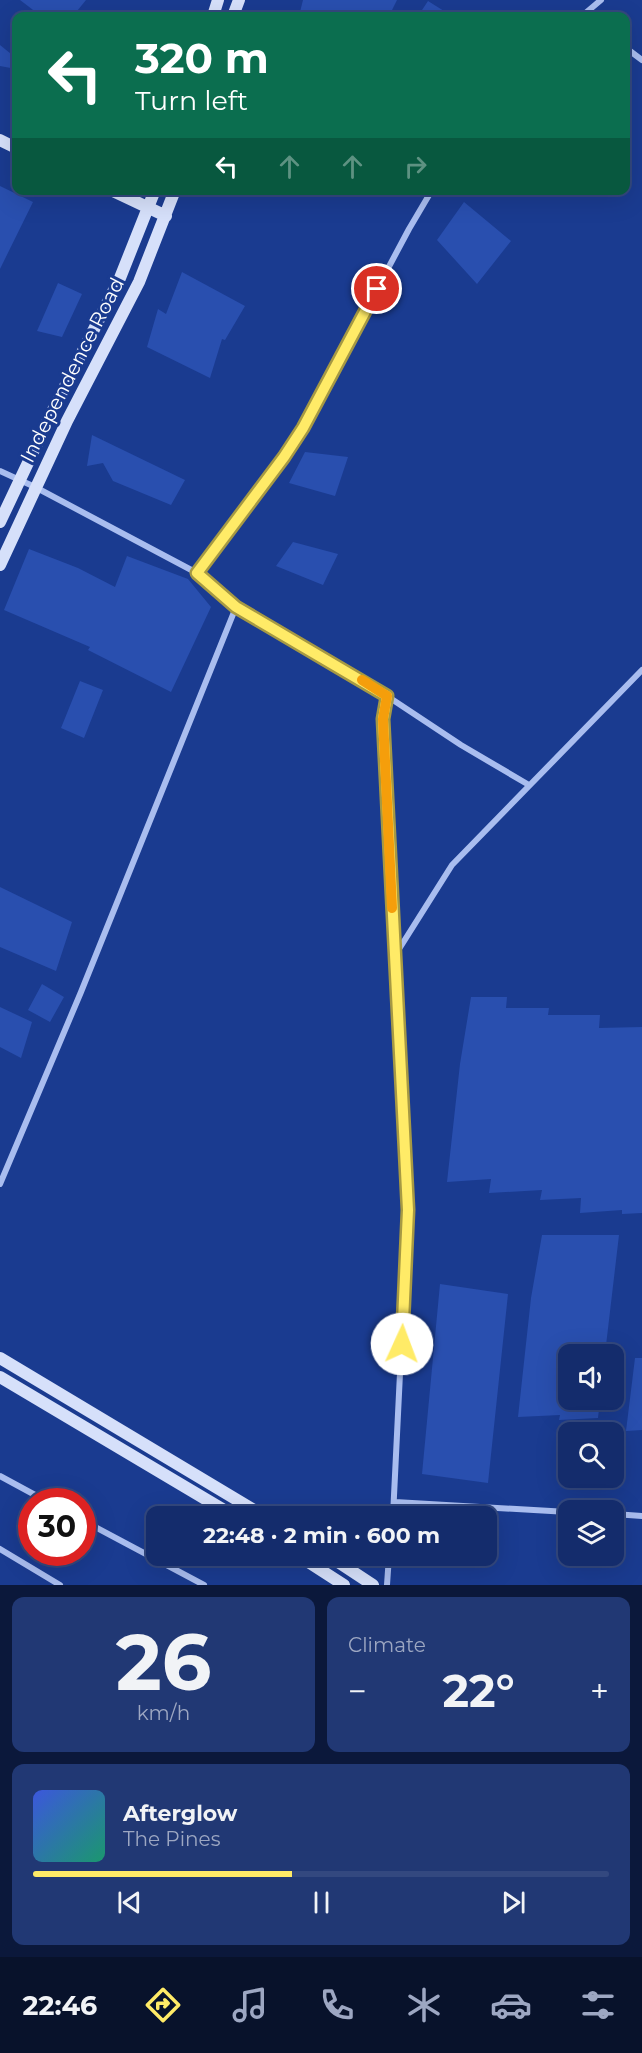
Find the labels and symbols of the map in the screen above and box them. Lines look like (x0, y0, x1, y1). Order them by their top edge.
pin (351, 263, 402, 314)
street label: Independence Road (15, 274, 129, 466)
position arrow (370, 1312, 434, 1376)
speed limit sign: 30 (18, 1488, 96, 1566)

